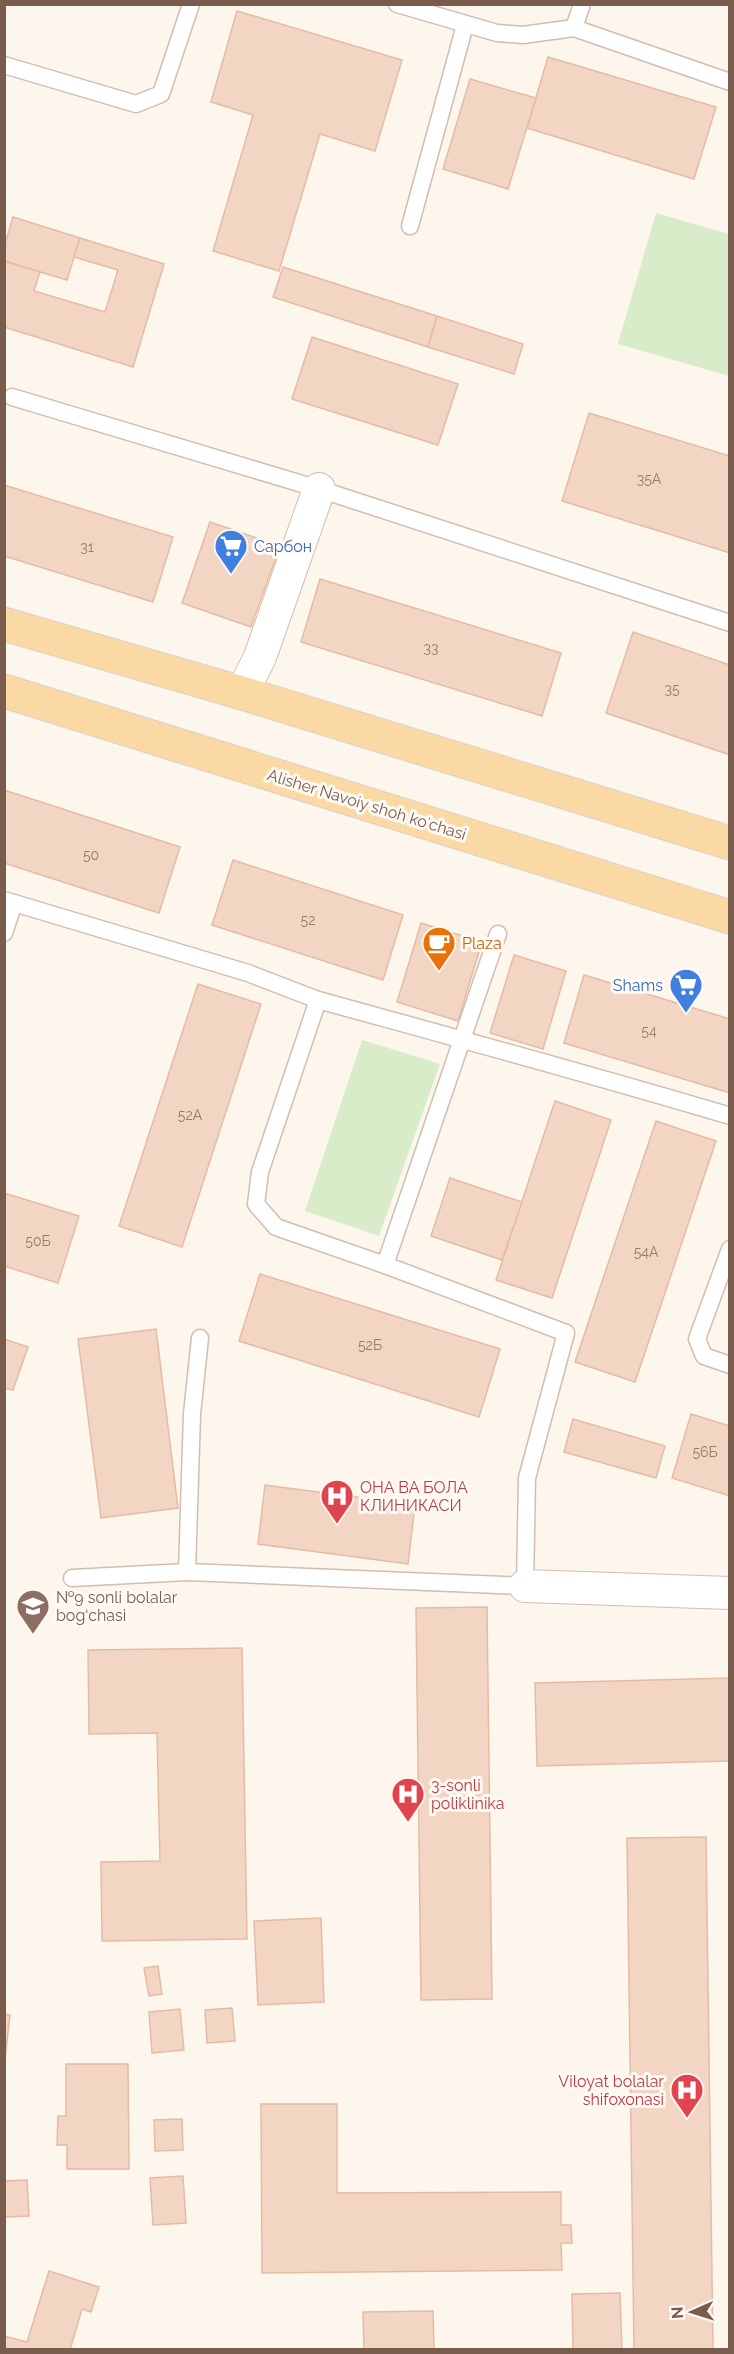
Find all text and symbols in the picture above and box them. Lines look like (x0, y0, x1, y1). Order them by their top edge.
house number: 35А (637, 471, 662, 487)
supermarket icon: Сарбон (213, 528, 249, 575)
place label: Сарбон (254, 537, 312, 556)
house number: 31 (80, 539, 94, 555)
house number: 33 (424, 640, 438, 656)
house number: 35 (664, 681, 680, 697)
street label: Alisher Navoiy shoh koʻchasi (265, 765, 469, 844)
house number: 50 (83, 847, 99, 863)
house number: 52 (301, 912, 315, 928)
cafe icon: Plaza (421, 925, 457, 972)
place label: Plaza (462, 934, 502, 953)
supermarket icon: Shams (668, 967, 704, 1014)
place label: Shams (613, 976, 663, 995)
house number: 54 (641, 1023, 657, 1039)
house number: 52А (178, 1107, 203, 1123)
house number: 50Б (25, 1233, 51, 1249)
house number: 54А (634, 1244, 659, 1260)
house number: 52Б (358, 1337, 382, 1353)
house number: 56Б (692, 1444, 718, 1460)
hospital icon: ОНА ВА БОЛА КЛИНИКАСИ (319, 1478, 355, 1525)
place label: ОНА ВА БОЛА КЛИНИКАСИ (360, 1478, 468, 1515)
school or university icon: №9 sonli bolalar bog‘chasi (15, 1588, 51, 1635)
place label: №9 sonli bolalar bog‘chasi (56, 1588, 178, 1625)
hospital icon: 3-sonli poliklinika (390, 1776, 426, 1823)
place label: 3-sonli poliklinika (431, 1776, 505, 1813)
place label: Viloyat bolalar shifoxonasi (558, 2072, 664, 2109)
hospital icon: Viloyat bolalar shifoxonasi (669, 2072, 705, 2119)
north arrow (662, 2282, 722, 2342)
text: N (668, 2306, 687, 2319)

